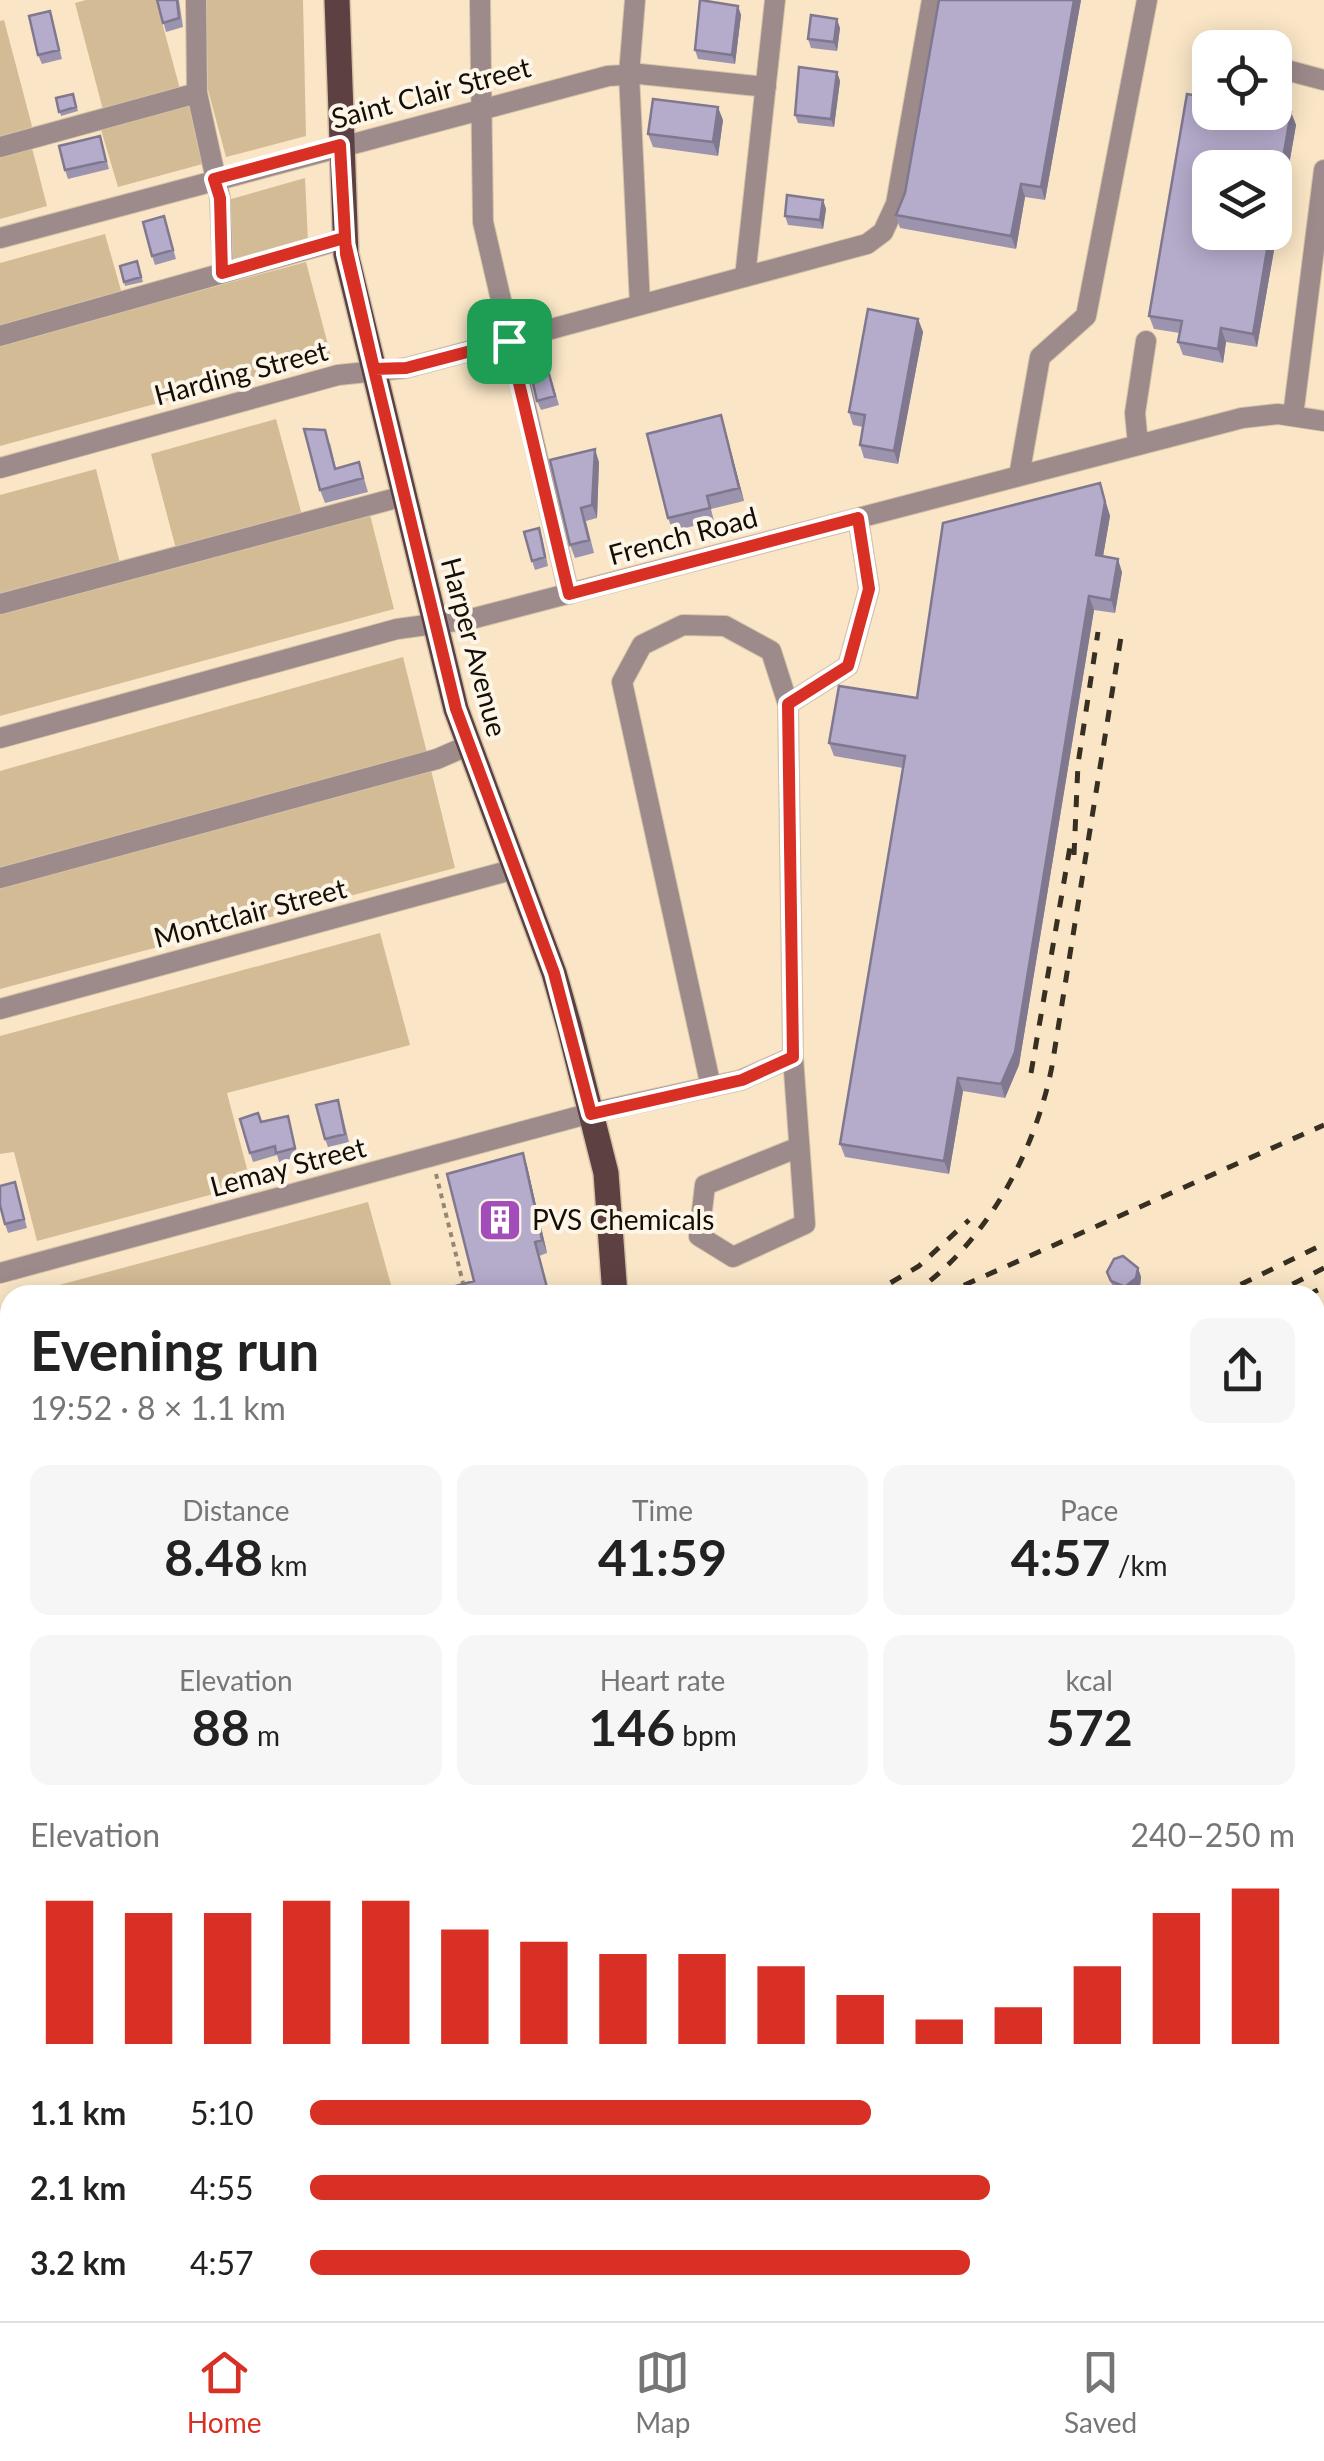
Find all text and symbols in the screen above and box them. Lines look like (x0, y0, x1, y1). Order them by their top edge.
map controls (1192, 30, 1292, 250)
button: locate (1192, 30, 1292, 130)
street label: Saint Clair Street (327, 49, 534, 135)
button: layers (1192, 150, 1292, 250)
pin (467, 299, 552, 384)
icon: arrive (482, 314, 537, 369)
street label: Harding Street (150, 333, 331, 411)
street label: French Road (604, 499, 761, 571)
street label: Harper Avenue (435, 553, 515, 740)
street label: Montclair Street (150, 870, 350, 954)
street label: Lemay Street (206, 1129, 369, 1203)
building icon: PVS Chemicals (477, 1197, 523, 1243)
place label: PVS Chemicals (532, 1202, 714, 1236)
text: Evening run (30, 1317, 319, 1383)
button: share (1190, 1318, 1295, 1423)
text: 19:52 · 8 × 1.1 km (30, 1388, 286, 1427)
text: Distance (182, 1493, 290, 1527)
text: Time (632, 1493, 693, 1527)
text: Pace (1060, 1493, 1118, 1527)
text: 8.48 (164, 1527, 263, 1587)
text: 41:59 (598, 1527, 727, 1587)
text: 4:57 (1011, 1527, 1111, 1587)
text: km (263, 1548, 307, 1582)
text: /km (1111, 1548, 1168, 1582)
text: Elevation (179, 1663, 293, 1697)
text: Heart rate (600, 1663, 725, 1697)
text: kcal (1065, 1663, 1113, 1697)
text: 88 (192, 1697, 250, 1757)
text: 146 (588, 1697, 675, 1757)
text: 572 (1046, 1697, 1133, 1757)
text: m (250, 1718, 280, 1752)
text: bpm (675, 1718, 737, 1752)
text: Elevation (30, 1815, 160, 1854)
text: 240–250 m (1131, 1815, 1295, 1854)
text: 1.1 km (30, 2093, 126, 2132)
text: 5:10 (190, 2093, 254, 2132)
text: 2.1 km (30, 2168, 126, 2207)
text: 4:55 (190, 2168, 254, 2207)
text: 3.2 km (30, 2243, 126, 2282)
text: 4:57 (190, 2243, 254, 2282)
tab: Home (187, 2345, 261, 2439)
tab: Map (635, 2345, 690, 2439)
tab: Saved (1064, 2345, 1137, 2439)

